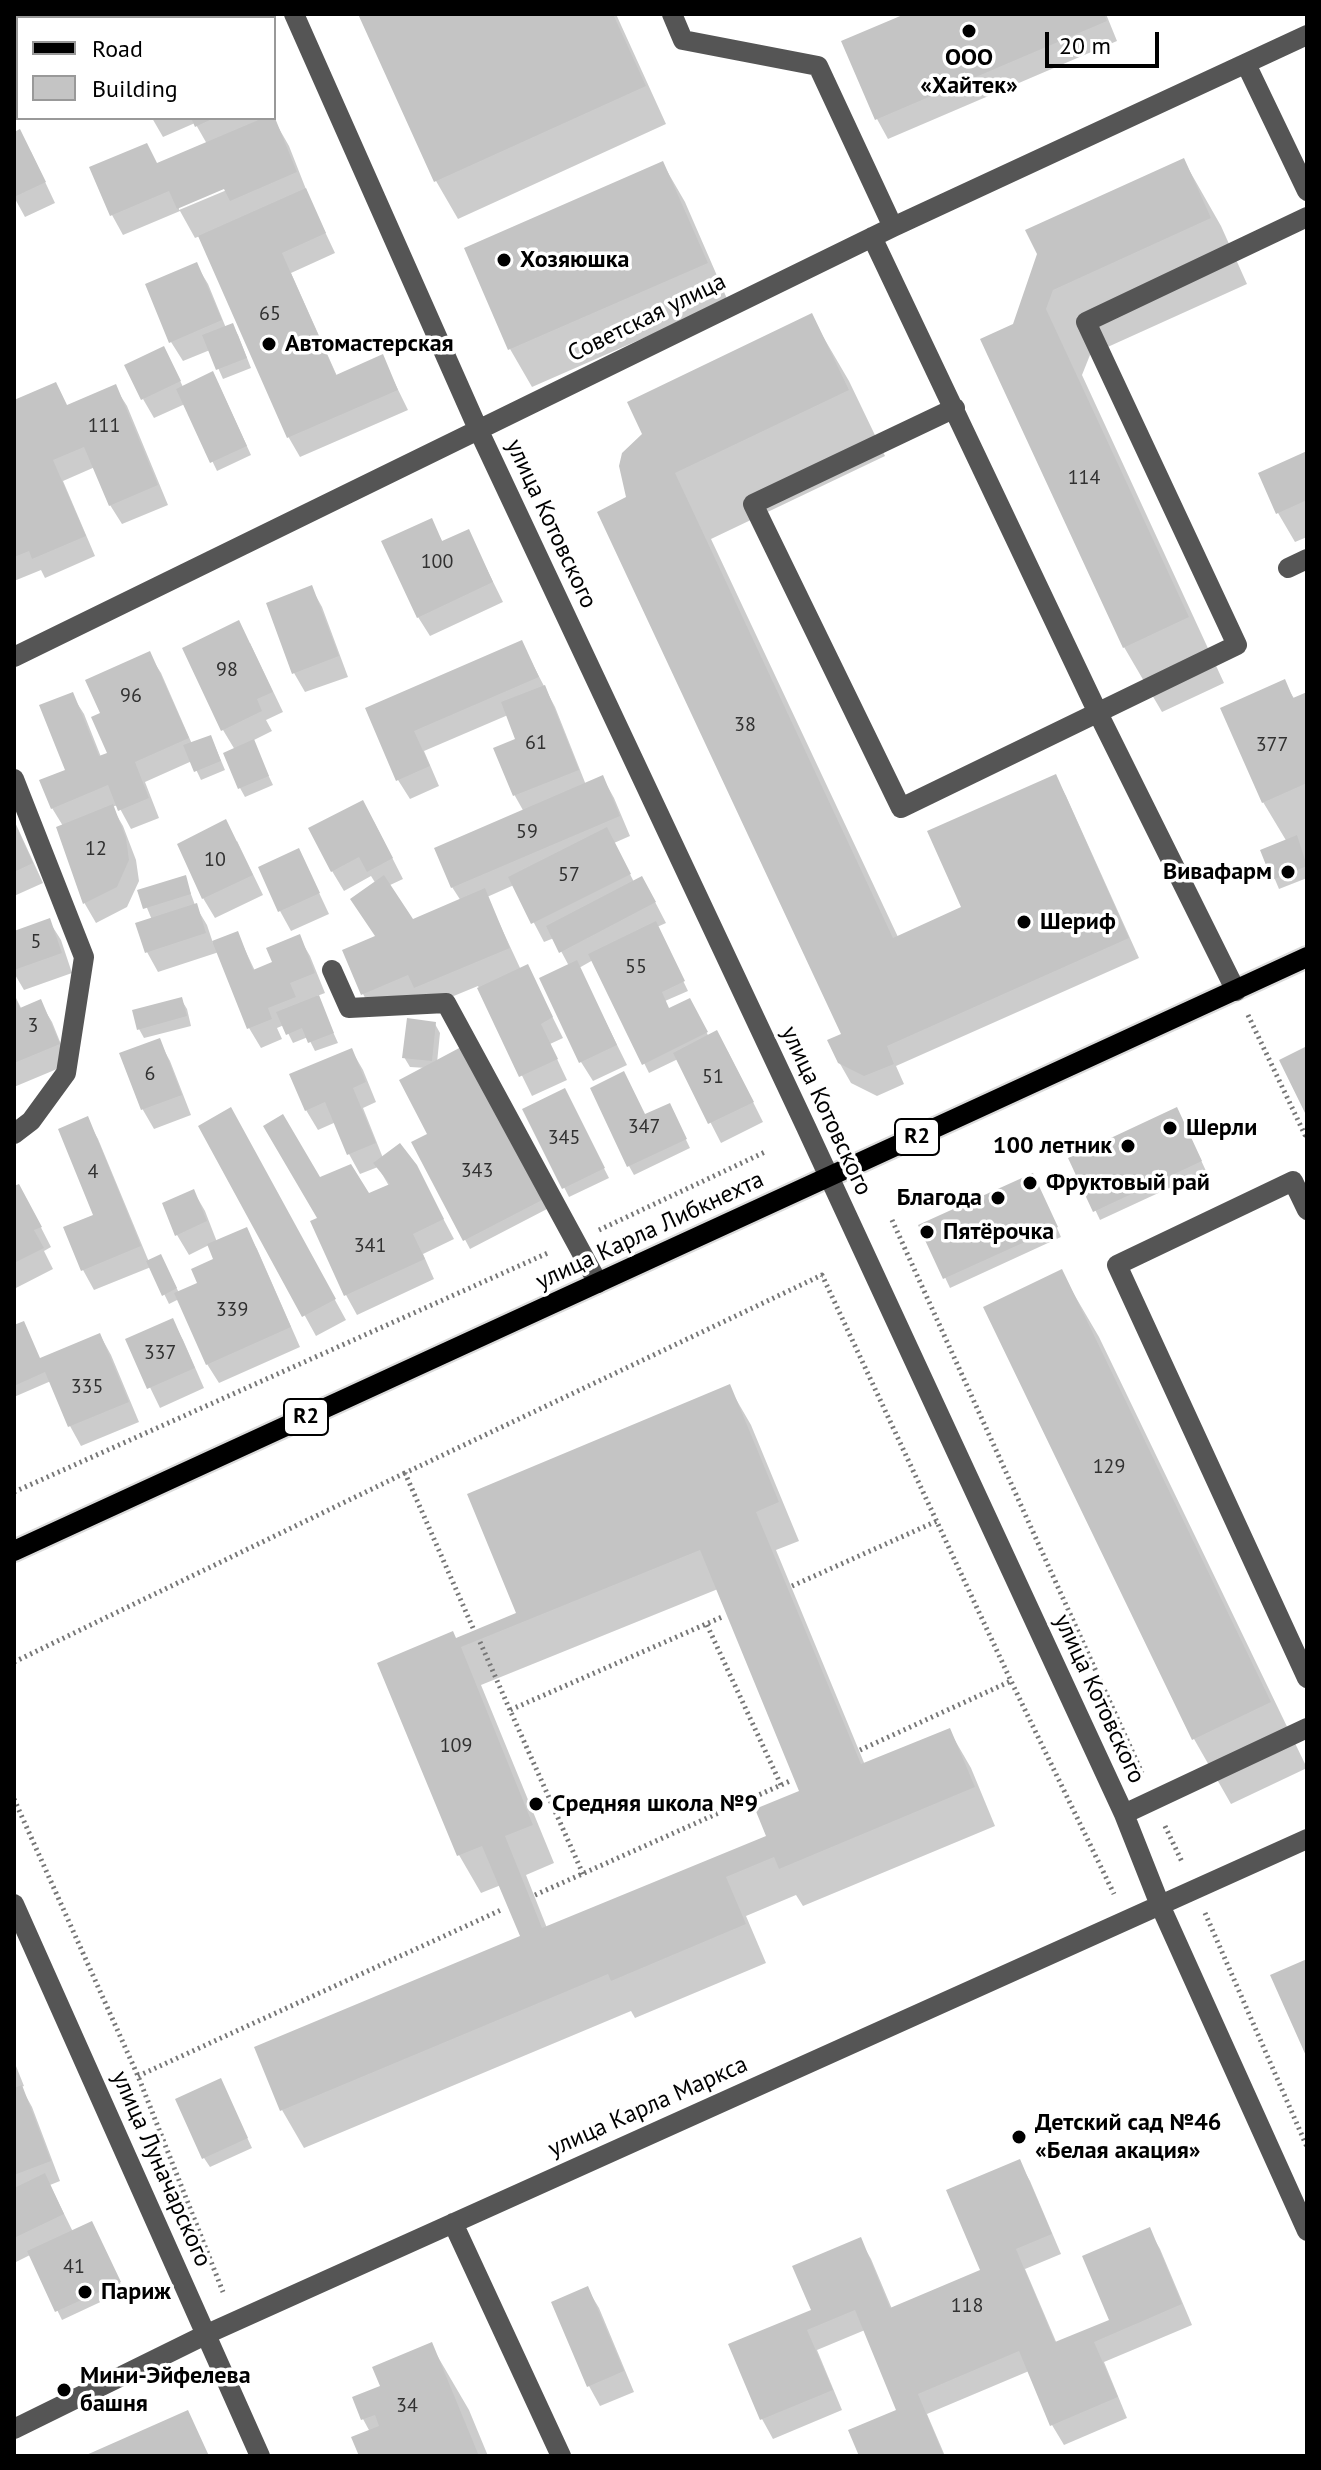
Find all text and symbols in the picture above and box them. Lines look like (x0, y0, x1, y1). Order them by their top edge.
legend (16, 16, 276, 120)
scale bar (1049, 16, 1163, 66)
marker: ООО «Хайтек» (960, 22, 978, 40)
text: 20 m (1059, 30, 1111, 61)
text: Road (92, 33, 143, 64)
place label: ООО «Хайтек» (920, 44, 1018, 100)
text: Building (92, 73, 178, 104)
place label: Хозяюшка (520, 246, 629, 274)
marker: Хозяюшка (495, 251, 513, 269)
street label: Советская улица (563, 267, 731, 369)
house number: 65 (259, 302, 281, 326)
place label: Автомастерская (285, 330, 454, 358)
marker: Автомастерская (260, 335, 278, 353)
house number: 111 (88, 414, 120, 438)
street label: улица Котовского (499, 435, 603, 613)
house number: 114 (1068, 466, 1100, 490)
house number: 100 (421, 550, 453, 574)
house number: 98 (216, 658, 238, 682)
house number: 96 (120, 684, 142, 708)
house number: 38 (734, 713, 756, 737)
house number: 61 (525, 731, 547, 755)
house number: 377 (1256, 733, 1288, 757)
house number: 59 (516, 820, 538, 844)
house number: 12 (85, 837, 107, 861)
house number: 10 (204, 848, 226, 872)
place label: Вивафарм (1163, 858, 1272, 886)
house number: 57 (558, 863, 580, 887)
marker: Вивафарм (1279, 863, 1297, 881)
place label: Шериф (1040, 908, 1116, 936)
marker: Шериф (1015, 913, 1033, 931)
house number: 5 (31, 930, 41, 954)
house number: 55 (625, 955, 647, 979)
house number: 3 (28, 1014, 38, 1038)
street label: улица Котовского (774, 1022, 878, 1200)
house number: 6 (145, 1062, 155, 1086)
house number: 51 (702, 1065, 724, 1089)
place label: Шерли (1186, 1114, 1257, 1142)
house number: 347 (628, 1115, 660, 1139)
road number: R2 (895, 1119, 939, 1155)
marker: Шерли (1161, 1119, 1179, 1137)
house number: 345 (548, 1126, 580, 1150)
place label: 100 летник (993, 1132, 1112, 1160)
marker: 100 летник (1119, 1137, 1137, 1155)
house number: 343 (461, 1159, 493, 1183)
house number: 4 (88, 1160, 98, 1184)
street label: улица Карла Либкнехта (531, 1166, 769, 1296)
place label: Фруктовый рай (1046, 1169, 1210, 1197)
marker: Фруктовый рай (1021, 1174, 1039, 1192)
place label: Благода (897, 1184, 982, 1212)
marker: Благода (989, 1189, 1007, 1207)
place label: Пятёрочка (943, 1218, 1054, 1246)
marker: Пятёрочка (918, 1223, 936, 1241)
house number: 341 (354, 1234, 386, 1258)
house number: 339 (216, 1298, 248, 1322)
house number: 337 (144, 1341, 176, 1365)
house number: 335 (71, 1375, 103, 1399)
road number: R2 (284, 1399, 328, 1435)
house number: 129 (1093, 1455, 1125, 1479)
street label: улица Котовского (1047, 1610, 1151, 1788)
house number: 109 (440, 1734, 472, 1758)
place label: Средняя школа №9 (552, 1790, 758, 1818)
marker: Средняя школа №9 (527, 1795, 545, 1813)
street label: улица Карла Маркса (544, 2050, 752, 2164)
street label: улица Луначарского (105, 2067, 217, 2271)
place label: Детский сад №46 «Белая акация» (1035, 2109, 1221, 2165)
marker: Детский сад №46 «Белая акация» (1010, 2128, 1028, 2146)
house number: 41 (63, 2255, 85, 2279)
place label: Париж (101, 2278, 171, 2306)
marker: Париж (76, 2283, 94, 2301)
house number: 118 (951, 2294, 983, 2318)
place label: Мини-Эйфелева башня (80, 2362, 251, 2418)
marker: Мини-Эйфелева башня (55, 2381, 73, 2399)
house number: 34 (396, 2394, 418, 2418)

